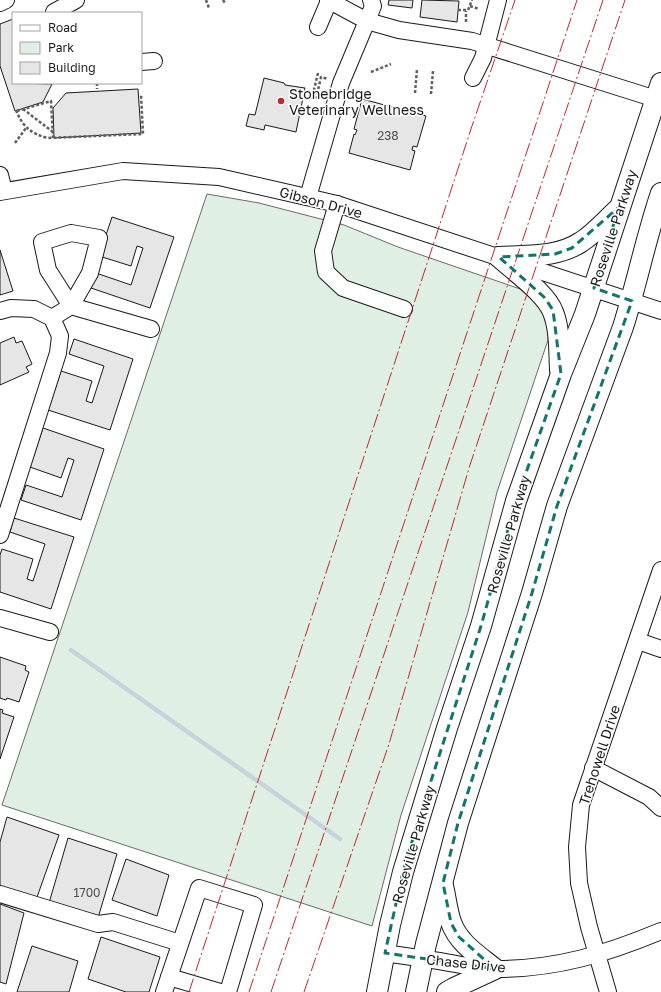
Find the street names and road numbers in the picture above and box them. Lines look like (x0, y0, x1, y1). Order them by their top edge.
street label: Roseville Parkway (586, 167, 640, 289)
street label: Gibson Drive (278, 183, 364, 221)
street label: Roseville Parkway (483, 473, 533, 595)
street label: Trehowell Drive (575, 703, 623, 807)
street label: Roseville Parkway (388, 783, 438, 905)
street label: Chase Drive (425, 950, 507, 976)

